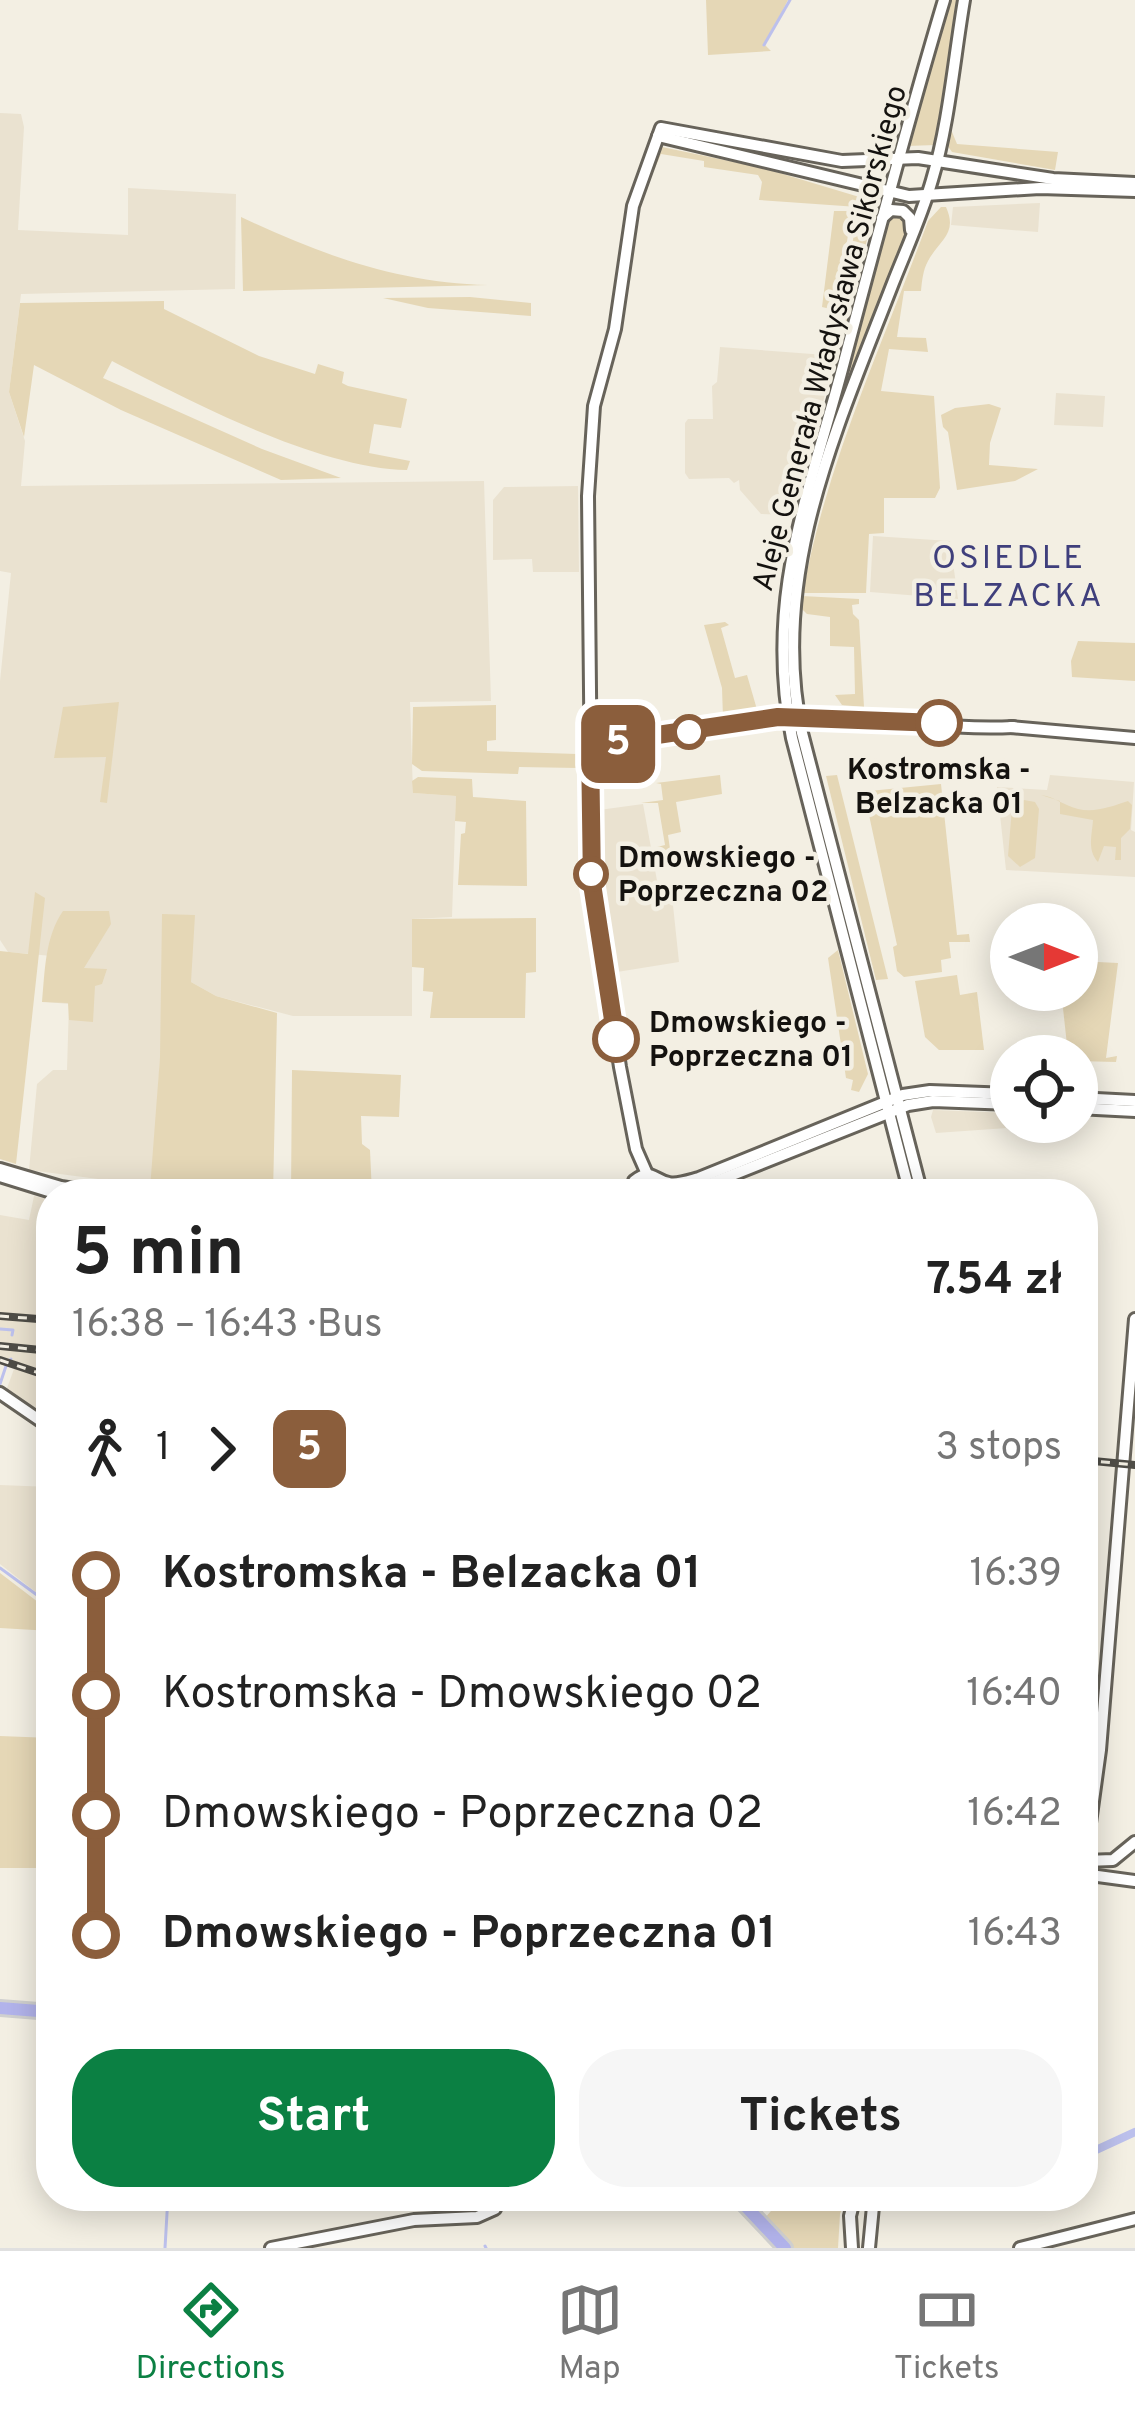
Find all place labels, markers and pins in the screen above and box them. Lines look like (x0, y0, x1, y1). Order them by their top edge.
marker: Kostromska - Belzacka 01 (917, 701, 961, 745)
unlabelled marker (673, 716, 705, 748)
place label: Kostromska - Belzacka 01 (847, 753, 1031, 824)
place label: Dmowskiego - Poprzeczna 02 (618, 841, 828, 912)
marker: Dmowskiego - Poprzeczna 02 (575, 858, 607, 890)
place label: Dmowskiego - Poprzeczna 01 (649, 1006, 853, 1077)
marker: Dmowskiego - Poprzeczna 01 (594, 1017, 638, 1061)

